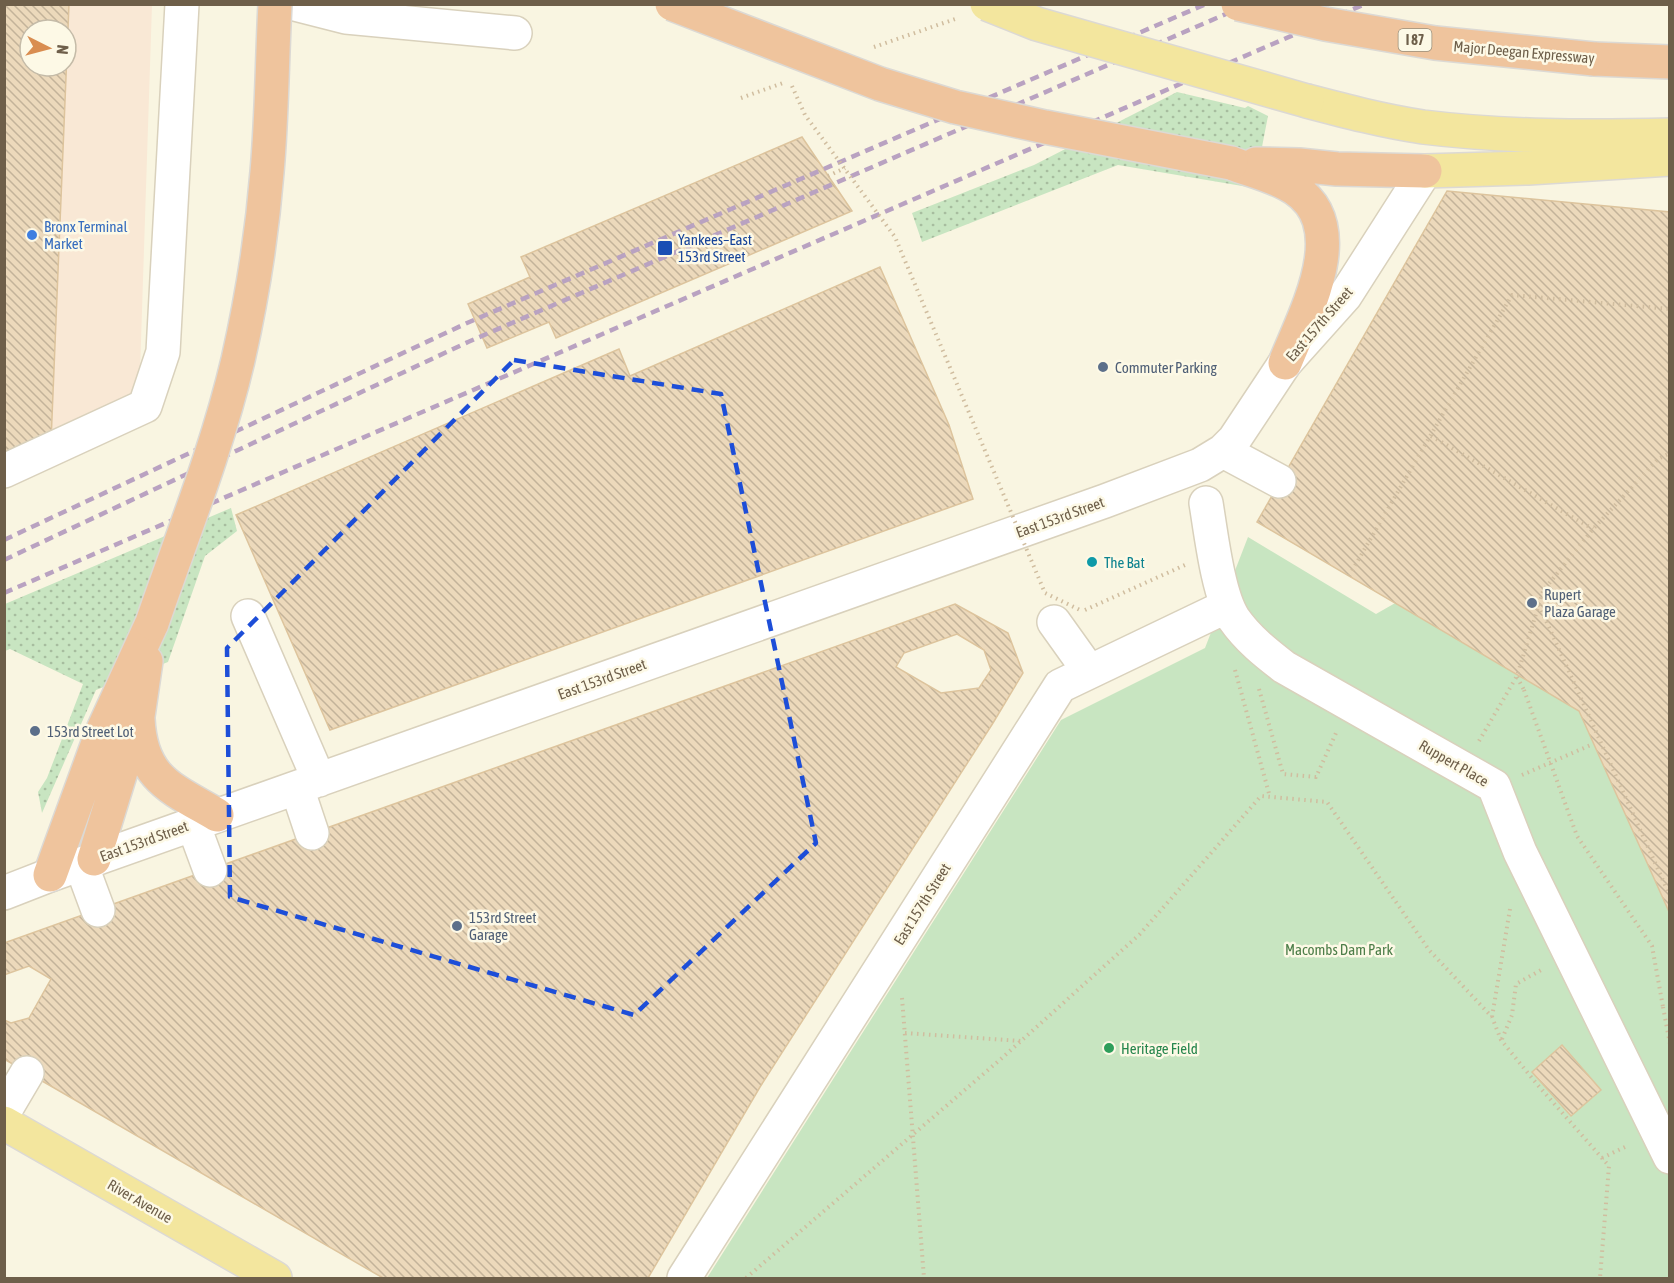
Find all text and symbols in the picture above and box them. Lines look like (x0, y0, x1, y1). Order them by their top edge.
north arrow (18, 18, 78, 78)
road number: I 87 (1398, 29, 1432, 51)
street label: Major Deegan Expressway (1453, 37, 1595, 67)
text: N (53, 44, 72, 55)
place label: Bronx Terminal Market (44, 218, 127, 252)
marker: Bronx Terminal Market (25, 228, 39, 242)
place label: Yankees–East 153rd Street (678, 231, 752, 265)
marker: Yankees–East 153rd Street (656, 239, 674, 257)
street label: East 157th Street (1282, 283, 1356, 365)
place label: Commuter Parking (1115, 359, 1217, 376)
marker: Commuter Parking (1096, 360, 1110, 374)
street label: East 153rd Street (1014, 493, 1106, 541)
place label: The Bat (1104, 554, 1145, 571)
marker: The Bat (1085, 555, 1099, 569)
place label: Rupert Plaza Garage (1544, 586, 1616, 620)
marker: Rupert Plaza Garage (1525, 596, 1539, 610)
street label: East 153rd Street (556, 655, 648, 703)
place label: 153rd Street Lot (47, 723, 134, 740)
marker: 153rd Street Lot (28, 724, 42, 738)
street label: Ruppert Place (1416, 736, 1492, 790)
street label: East 153rd Street (98, 817, 190, 865)
street label: East 157th Street (890, 860, 954, 948)
place label: 153rd Street Garage (469, 909, 537, 943)
marker: 153rd Street Garage (450, 919, 464, 933)
park label: Macombs Dam Park (1285, 941, 1393, 958)
place label: Heritage Field (1121, 1040, 1198, 1057)
marker: Heritage Field (1102, 1041, 1116, 1055)
street label: River Avenue (105, 1176, 175, 1226)

